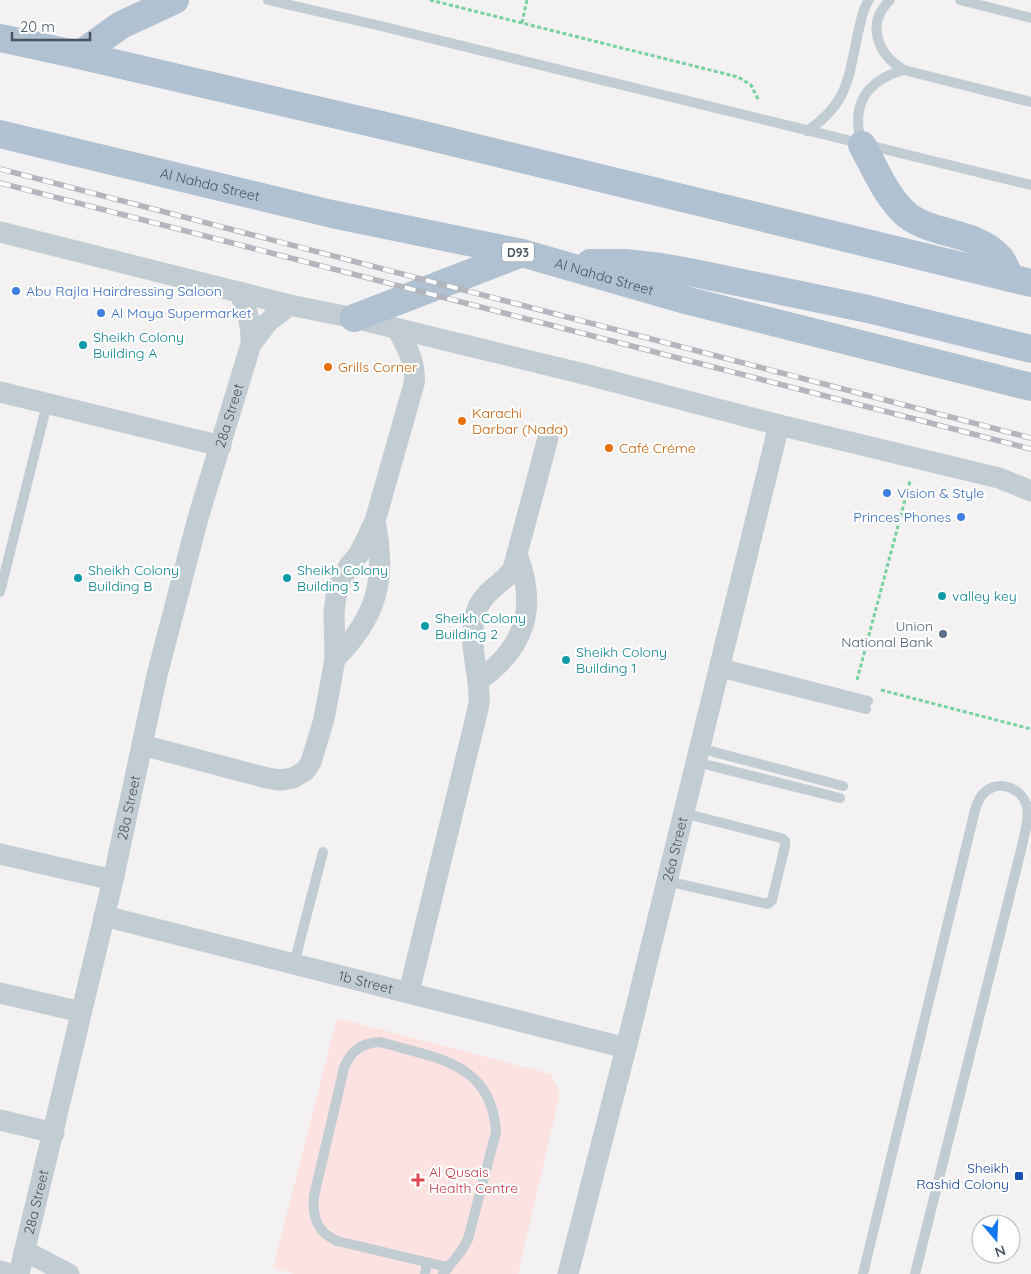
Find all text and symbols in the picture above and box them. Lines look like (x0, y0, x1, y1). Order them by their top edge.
scale bar (12, 10, 90, 42)
text: 20 m (20, 17, 55, 36)
street label: Al Nahda Street (158, 164, 262, 205)
road number: D93 (502, 242, 534, 262)
street label: Al Nahda Street (553, 254, 656, 299)
place label: Abu Rajla Hairdressing Saloon (26, 282, 222, 300)
marker: Abu Rajla Hairdressing Saloon (10, 285, 22, 297)
place label: Al Maya Supermarket (111, 304, 252, 322)
marker: Al Maya Supermarket (95, 307, 107, 319)
place label: Sheikh Colony Building A (93, 328, 184, 362)
marker: Sheikh Colony Building A (77, 339, 89, 351)
place label: Grills Corner (338, 358, 418, 376)
marker: Grills Corner (322, 361, 334, 373)
street label: 28a Street (211, 381, 247, 450)
place label: Karachi Darbar (Nada) (472, 404, 568, 438)
marker: Karachi Darbar (Nada) (456, 415, 468, 427)
place label: Café Créme (619, 439, 696, 457)
marker: Café Créme (603, 442, 615, 454)
place label: Vision & Style (897, 484, 984, 502)
marker: Vision & Style (881, 487, 893, 499)
place label: Princes Phones (853, 508, 951, 526)
marker: Princes Phones (955, 511, 967, 523)
place label: Sheikh Colony Building B (88, 561, 179, 595)
place label: Sheikh Colony Building 3 (297, 561, 388, 595)
marker: Sheikh Colony Building B (72, 572, 84, 584)
marker: Sheikh Colony Building 3 (281, 572, 293, 584)
place label: valley key (952, 587, 1017, 605)
marker: valley key (936, 590, 948, 602)
place label: Sheikh Colony Building 2 (435, 609, 526, 643)
place label: Union National Bank (841, 617, 933, 651)
marker: Sheikh Colony Building 2 (419, 620, 431, 632)
marker: Union National Bank (937, 628, 949, 640)
place label: Sheikh Colony Building 1 (576, 643, 667, 677)
marker: Sheikh Colony Building 1 (560, 654, 572, 666)
street label: 28a Street (113, 773, 144, 842)
street label: 26a Street (658, 815, 691, 883)
street label: 1b Street (336, 967, 395, 998)
place label: Sheikh Rashid Colony (916, 1159, 1009, 1193)
place label: Al Qusais Health Centre (429, 1163, 518, 1197)
street label: 28a Street (20, 1168, 53, 1236)
marker: Sheikh Rashid Colony (1013, 1170, 1025, 1182)
marker: Al Qusais Health Centre (411, 1173, 425, 1187)
north arrow (971, 1214, 1021, 1264)
text: N (992, 1241, 1008, 1261)

